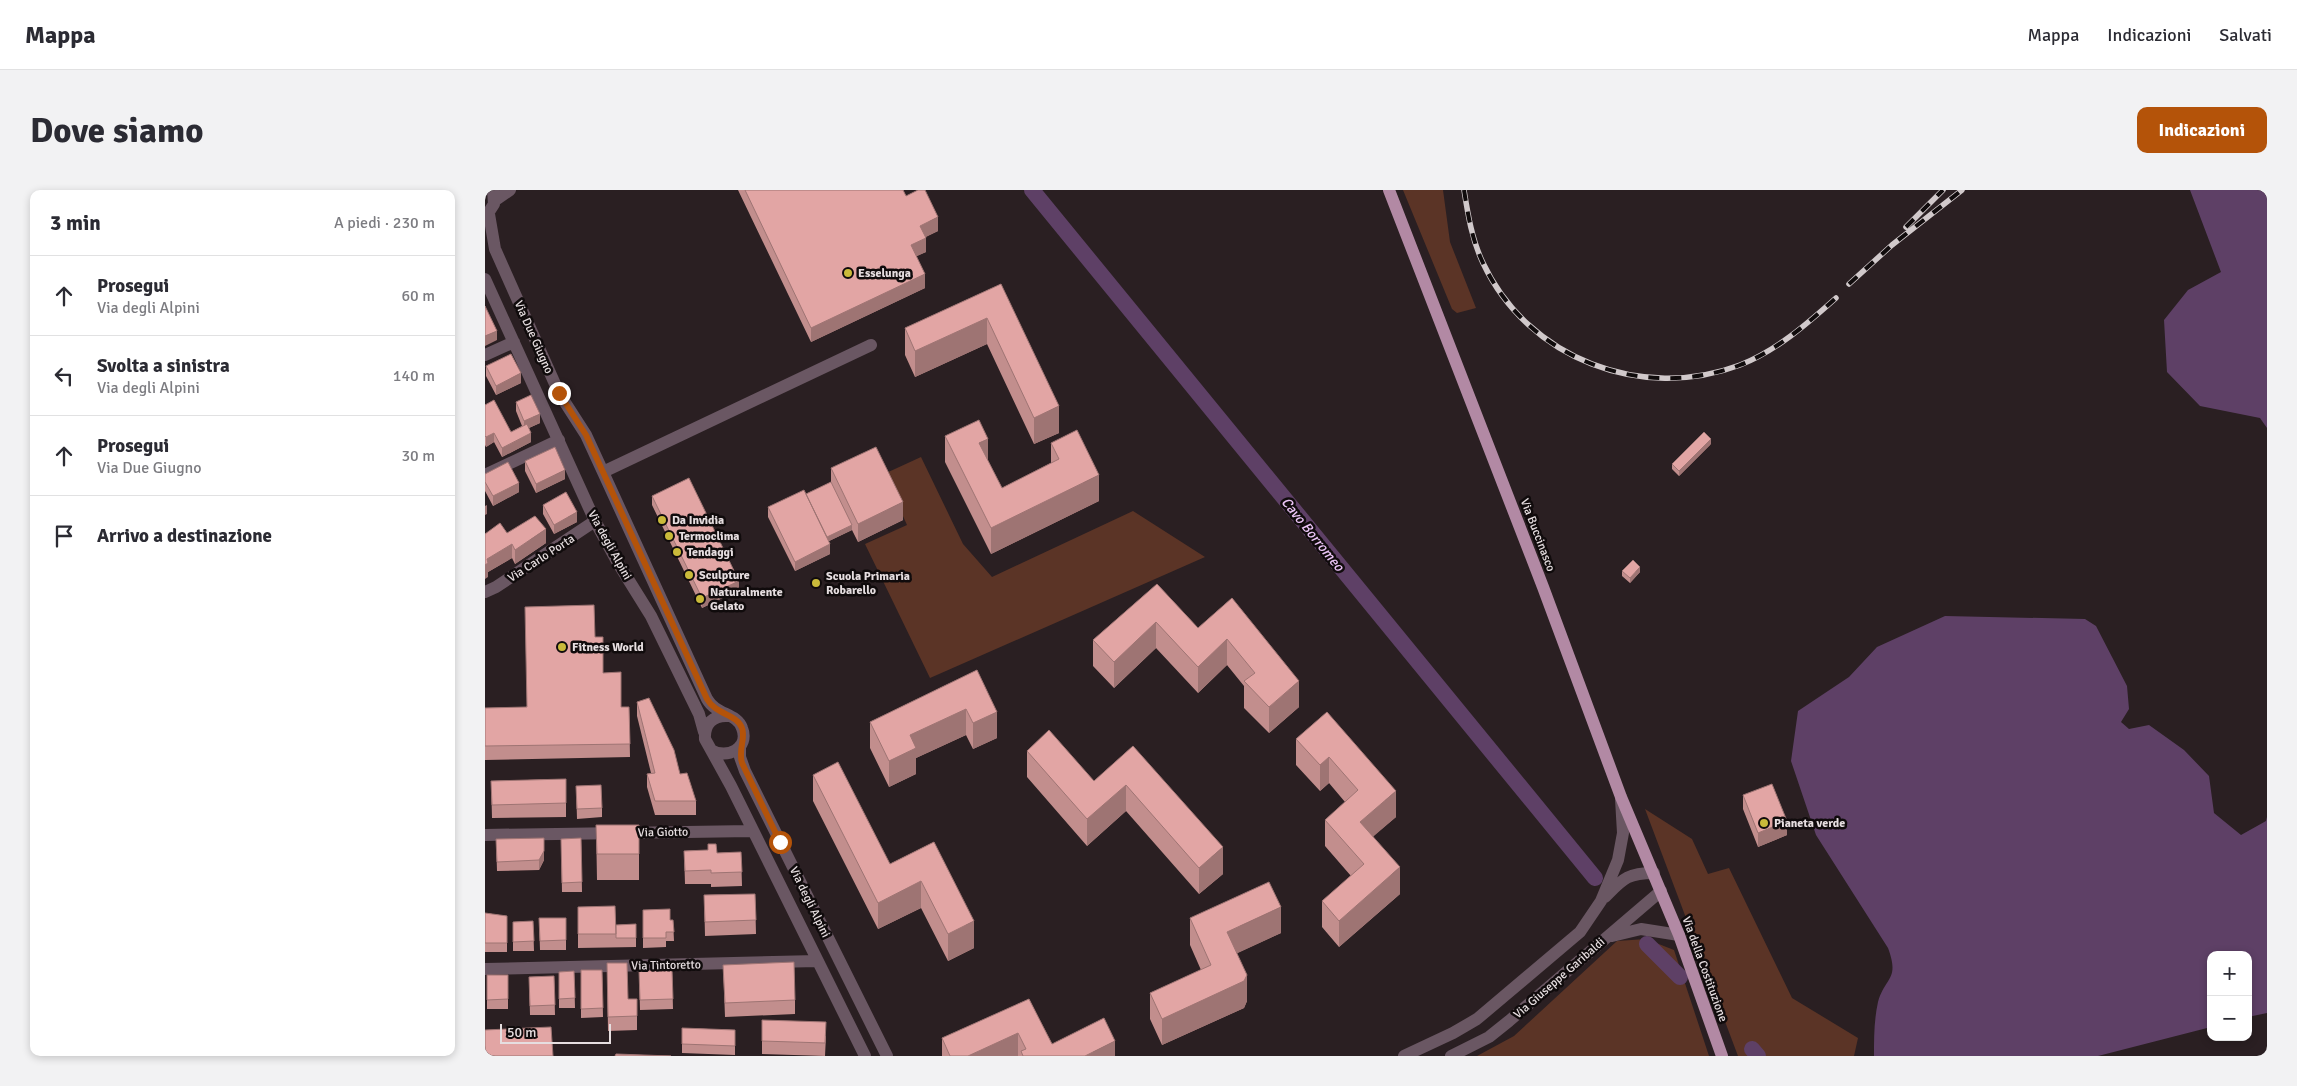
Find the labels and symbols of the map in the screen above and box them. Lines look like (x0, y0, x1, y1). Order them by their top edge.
place label: Esselunga (858, 266, 911, 281)
marker: Esselunga (842, 267, 854, 279)
street label: Via Due Giugno (511, 298, 556, 376)
route end (548, 382, 571, 405)
water label: Cavo Borromeo (1278, 494, 1348, 575)
street label: Via Buccinasco (1517, 497, 1558, 574)
street label: Via degli Alpini (584, 508, 635, 583)
place label: Da Invidia (672, 513, 724, 528)
marker: Da Invidia (656, 514, 668, 526)
place label: Termoclima (679, 529, 740, 544)
marker: Termoclima (663, 530, 675, 542)
street label: Via Carlo Porta (505, 531, 577, 586)
place label: Tendaggi (687, 545, 734, 560)
marker: Tendaggi (671, 546, 683, 558)
place label: Sculpture (699, 568, 750, 583)
marker: Sculpture (683, 569, 695, 581)
place label: Scuola Primaria Robarello (826, 569, 910, 598)
marker: Scuola Primaria Robarello (810, 577, 822, 589)
place label: Naturalmente Gelato (710, 585, 783, 614)
marker: Naturalmente Gelato (694, 593, 706, 605)
place label: Fitness World (572, 640, 644, 655)
marker: Fitness World (556, 641, 568, 653)
place label: Pianeta verde (1774, 816, 1845, 831)
marker: Pianeta verde (1758, 817, 1770, 829)
street label: Via Giotto (638, 825, 688, 840)
route start (769, 831, 792, 854)
street label: Via degli Alpini (786, 864, 833, 940)
street label: Via della Costituzione (1678, 914, 1731, 1024)
street label: Via Giuseppe Garibaldi (1511, 935, 1608, 1022)
street label: Via Tintoretto (631, 957, 701, 974)
scale bar (500, 1021, 611, 1044)

